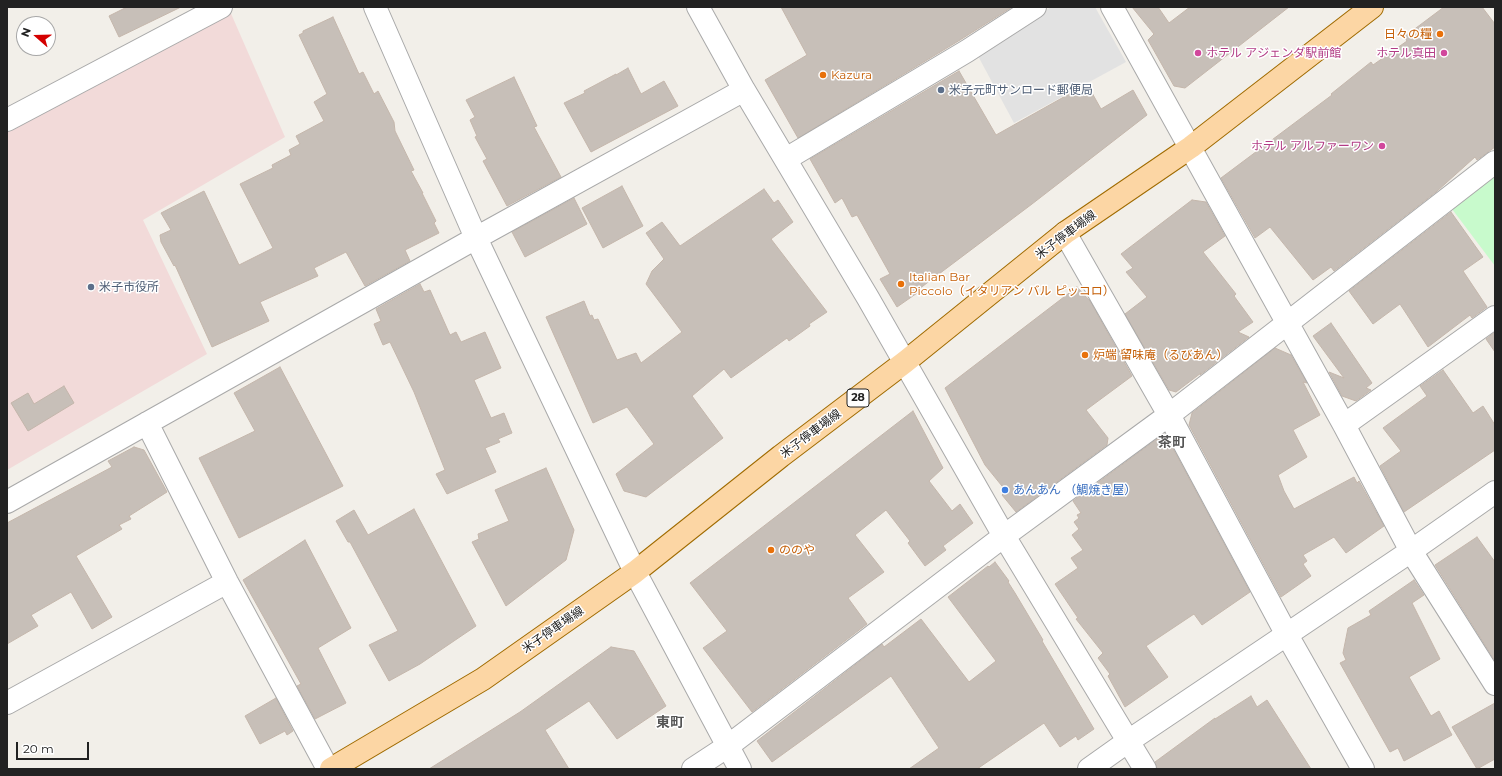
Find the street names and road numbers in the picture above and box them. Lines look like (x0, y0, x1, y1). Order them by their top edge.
street label: 米子停車場線 (1033, 208, 1099, 262)
road number: 28 (847, 389, 869, 407)
street label: 米子停車場線 (778, 407, 844, 461)
street label: 米子停車場線 (519, 603, 587, 657)

